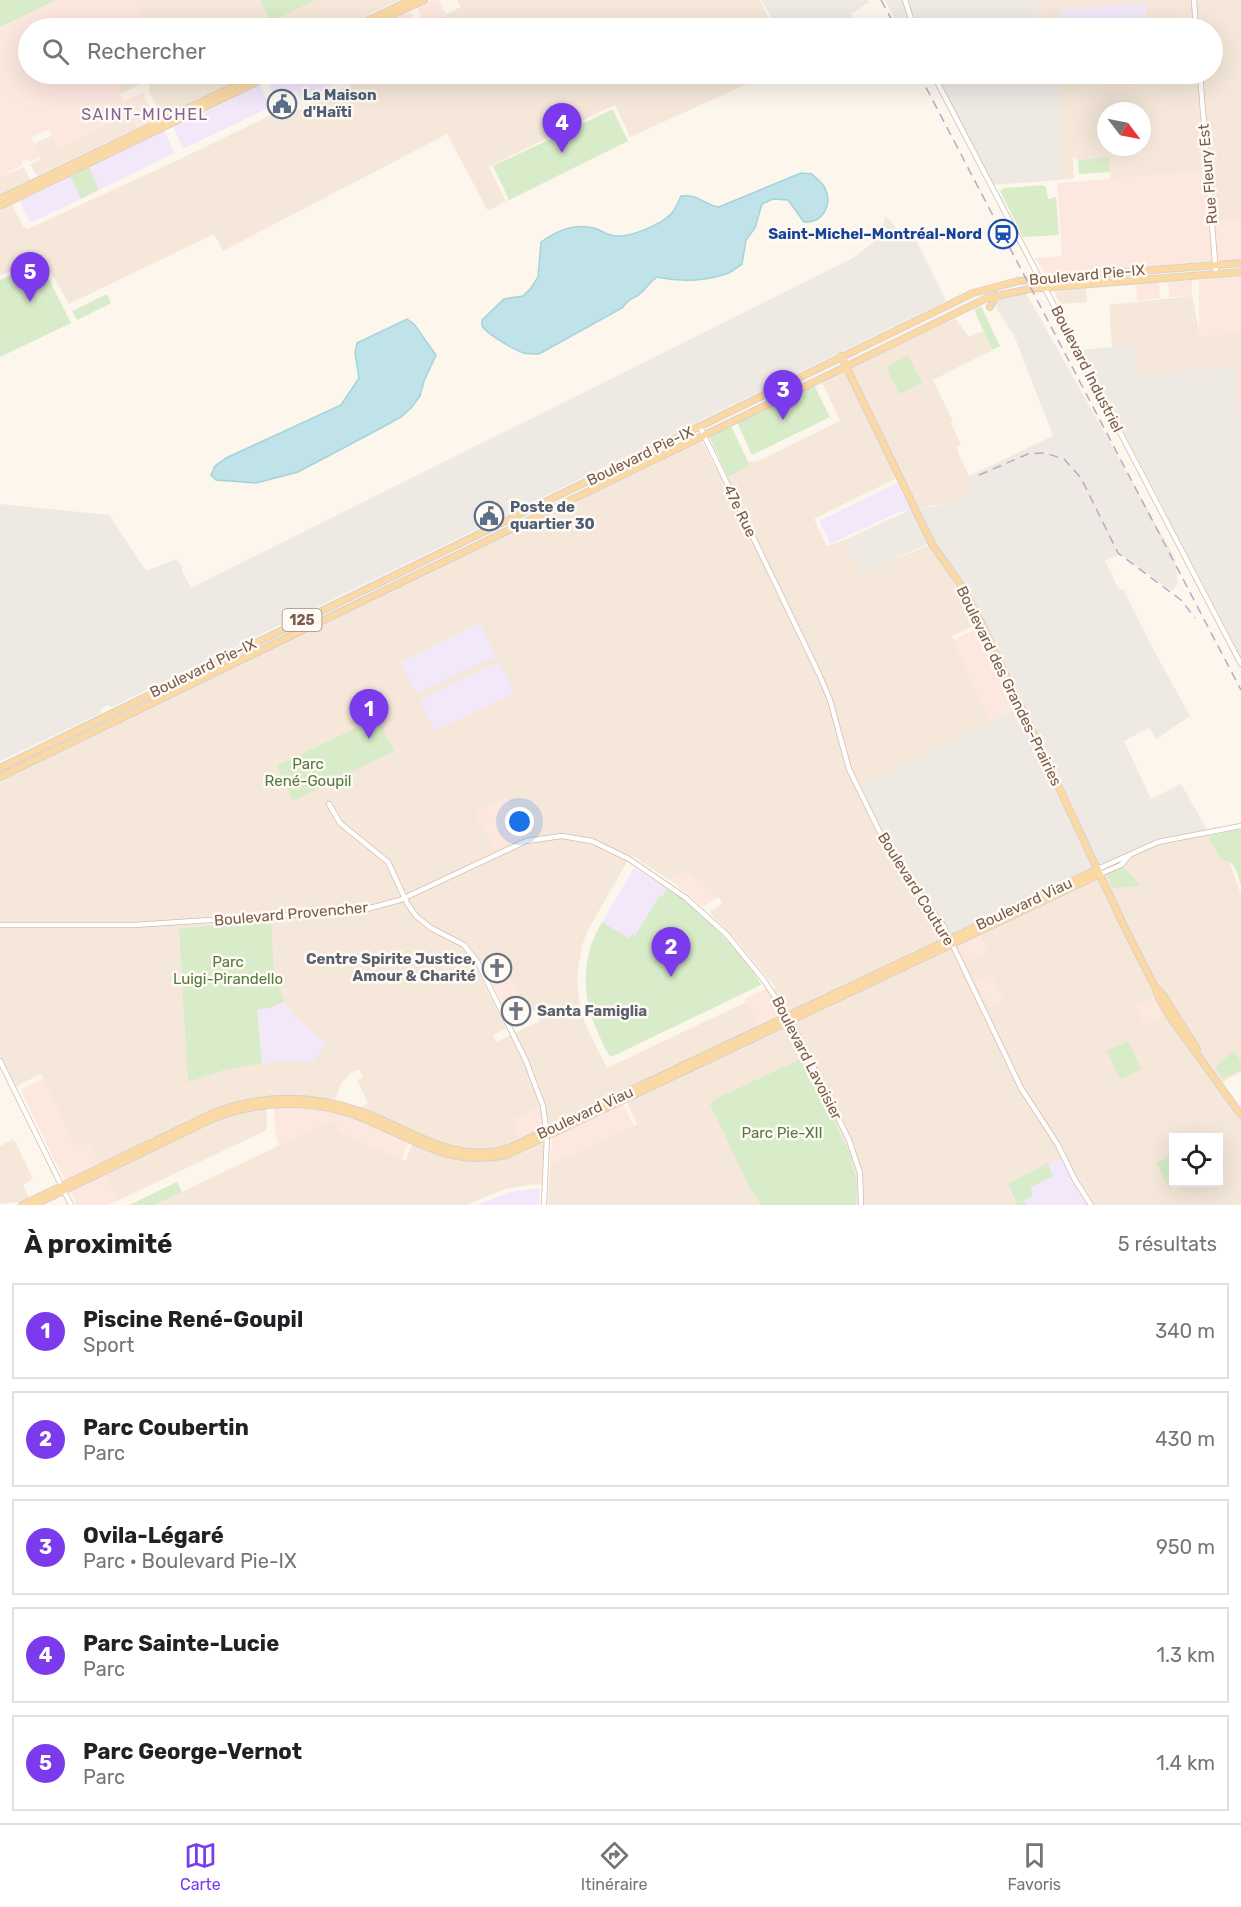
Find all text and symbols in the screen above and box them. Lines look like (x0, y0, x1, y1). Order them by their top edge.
search box (18, 18, 1223, 84)
icon: search (39, 35, 72, 68)
text: Rechercher (87, 38, 206, 65)
place label: La Maison d'Haïti (303, 86, 377, 121)
public building icon: La Maison d'Haïti (266, 88, 298, 120)
north arrow (1097, 102, 1151, 156)
pin: 4 (542, 104, 582, 153)
district label: SAINT-MICHEL (81, 105, 209, 124)
street label: Rue Fleury Est (1195, 123, 1221, 225)
station icon: Saint-Michel–Montréal-Nord (987, 218, 1019, 250)
place label: Saint-Michel–Montréal-Nord (768, 225, 982, 243)
pin: 5 (10, 252, 50, 302)
street label: Boulevard Pie-IX (1028, 261, 1146, 289)
street label: Boulevard Industriel (1047, 303, 1127, 435)
pin: 3 (764, 370, 802, 420)
street label: Boulevard Pie-IX (584, 422, 697, 490)
street label: 47e Rue (720, 482, 760, 540)
place label: Poste de quartier 30 (510, 498, 595, 533)
public building icon: Poste de quartier 30 (473, 500, 505, 532)
street label: Boulevard des Grandes-Prairies (953, 583, 1065, 789)
road number: 125 (282, 609, 322, 631)
street label: Boulevard Pie-IX (147, 634, 260, 702)
pin: 1 (350, 690, 388, 739)
park label: Parc René-Goupil (265, 755, 351, 790)
your location (505, 807, 534, 836)
street label: Boulevard Couture (874, 829, 958, 949)
street label: Boulevard Viau (973, 874, 1075, 934)
street label: Boulevard Provencher (213, 898, 369, 930)
pin: 2 (652, 928, 690, 977)
place label: Centre Spirite Justice, Amour & Charité (306, 950, 476, 985)
church icon: Centre Spirite Justice, Amour & Charité (481, 952, 513, 984)
park label: Parc Luigi-Pirandello (173, 953, 283, 988)
street label: Boulevard Lavoisier (768, 993, 846, 1123)
church icon: Santa Famiglia (500, 995, 532, 1027)
place label: Santa Famiglia (537, 1002, 647, 1020)
street label: Boulevard Viau (534, 1083, 636, 1143)
park label: Parc Pie-XII (741, 1124, 823, 1142)
map controls (1169, 1133, 1223, 1187)
button: locate (1169, 1133, 1223, 1187)
text: À proximité (24, 1229, 173, 1260)
text: 5 résultats (1118, 1232, 1217, 1256)
text: Piscine René-Goupil (83, 1306, 303, 1333)
text: 1 (41, 1319, 50, 1343)
text: 340 m (1155, 1319, 1215, 1343)
text: Sport (83, 1333, 134, 1357)
text: Parc Coubertin (83, 1414, 249, 1441)
text: 2 (39, 1427, 52, 1451)
text: 430 m (1155, 1427, 1215, 1451)
text: Parc (83, 1441, 125, 1465)
text: Ovila-Légaré (83, 1522, 224, 1549)
text: 3 (39, 1535, 52, 1559)
text: 950 m (1156, 1535, 1215, 1559)
text: Parc · Boulevard Pie-IX (83, 1549, 297, 1573)
text: Parc Sainte-Lucie (83, 1630, 279, 1657)
text: 4 (39, 1643, 52, 1667)
text: 1.3 km (1156, 1643, 1215, 1667)
text: Parc (83, 1657, 125, 1681)
text: Parc George-Vernot (83, 1738, 302, 1765)
text: 5 (39, 1751, 52, 1775)
text: 1.4 km (1156, 1751, 1215, 1775)
text: Parc (83, 1765, 125, 1789)
tab: Carte (180, 1839, 221, 1894)
tab: Itinéraire (581, 1839, 648, 1894)
tab: Favoris (1008, 1839, 1061, 1894)

